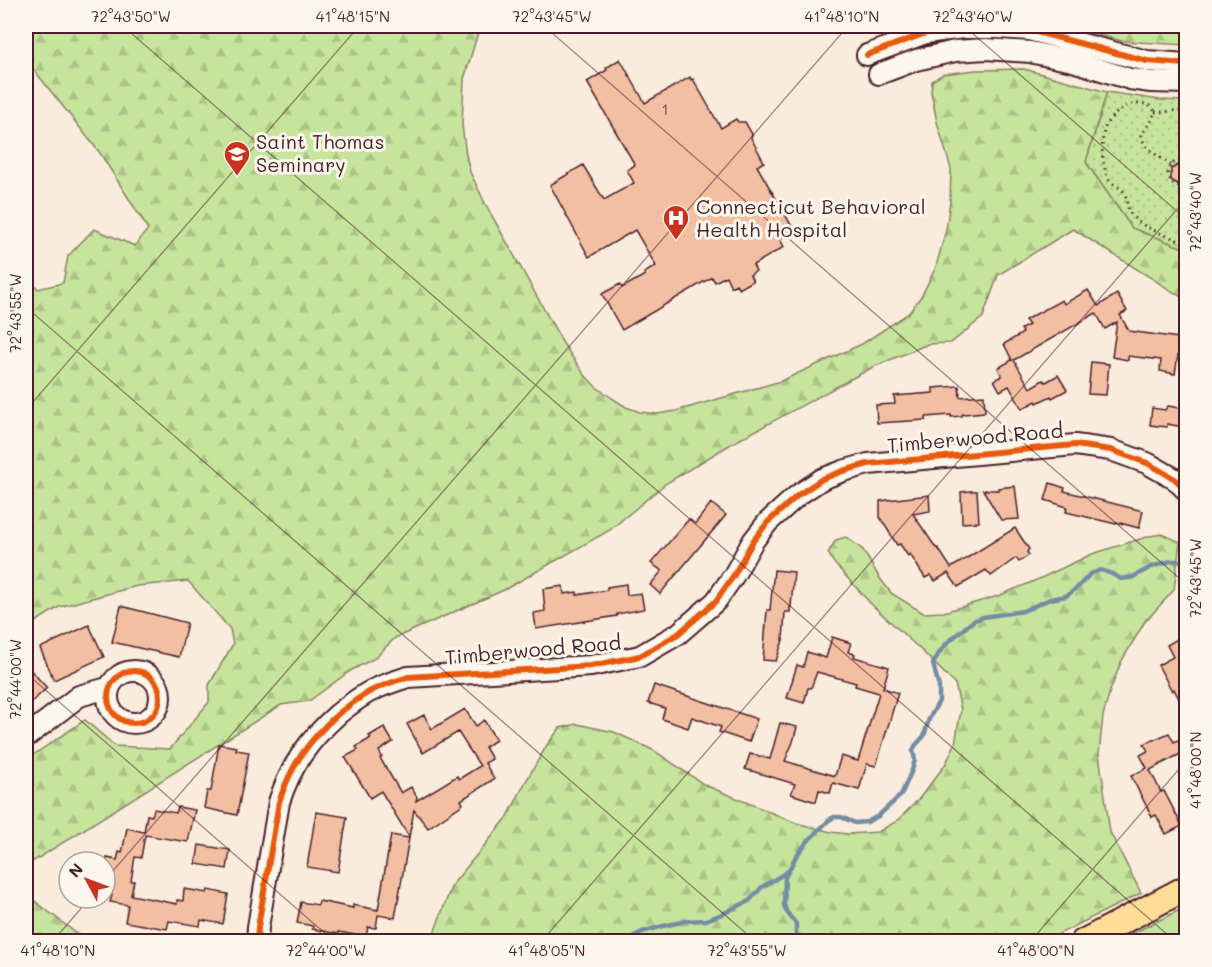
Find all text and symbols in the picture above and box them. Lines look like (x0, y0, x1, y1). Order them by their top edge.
text: 72°43'50"W (91, 6, 171, 26)
text: 41°48'15"N (316, 6, 390, 26)
text: 72°43'45"W (512, 6, 592, 26)
text: 41°48'10"N (805, 6, 879, 26)
text: 72°43'40"W (933, 6, 1013, 26)
house number: 1 (661, 98, 669, 119)
place label: Saint Thomas Seminary (256, 128, 385, 177)
school or university icon: Saint Thomas Seminary (222, 139, 252, 177)
text: 72°43'40"W (1185, 172, 1205, 252)
place label: Connecticut Behavioral Health Hospital (696, 193, 926, 242)
hospital icon: Connecticut Behavioral Health Hospital (661, 203, 691, 241)
text: 72°43'55"W (5, 273, 25, 353)
street label: Timberwood Road (886, 416, 1064, 458)
text: 72°43'45"W (1185, 538, 1205, 618)
street label: Timberwood Road (444, 628, 622, 670)
text: 72°44'00"W (5, 639, 25, 719)
text: 41°48'00"N (1185, 731, 1205, 809)
north arrow (57, 850, 117, 910)
text: N (63, 858, 87, 881)
text: 41°48'10"N (21, 940, 95, 960)
text: 72°44'00"W (286, 940, 366, 960)
text: 41°48'05"N (509, 940, 585, 960)
text: 72°43'55"W (707, 940, 787, 960)
text: 41°48'00"N (997, 940, 1075, 960)

